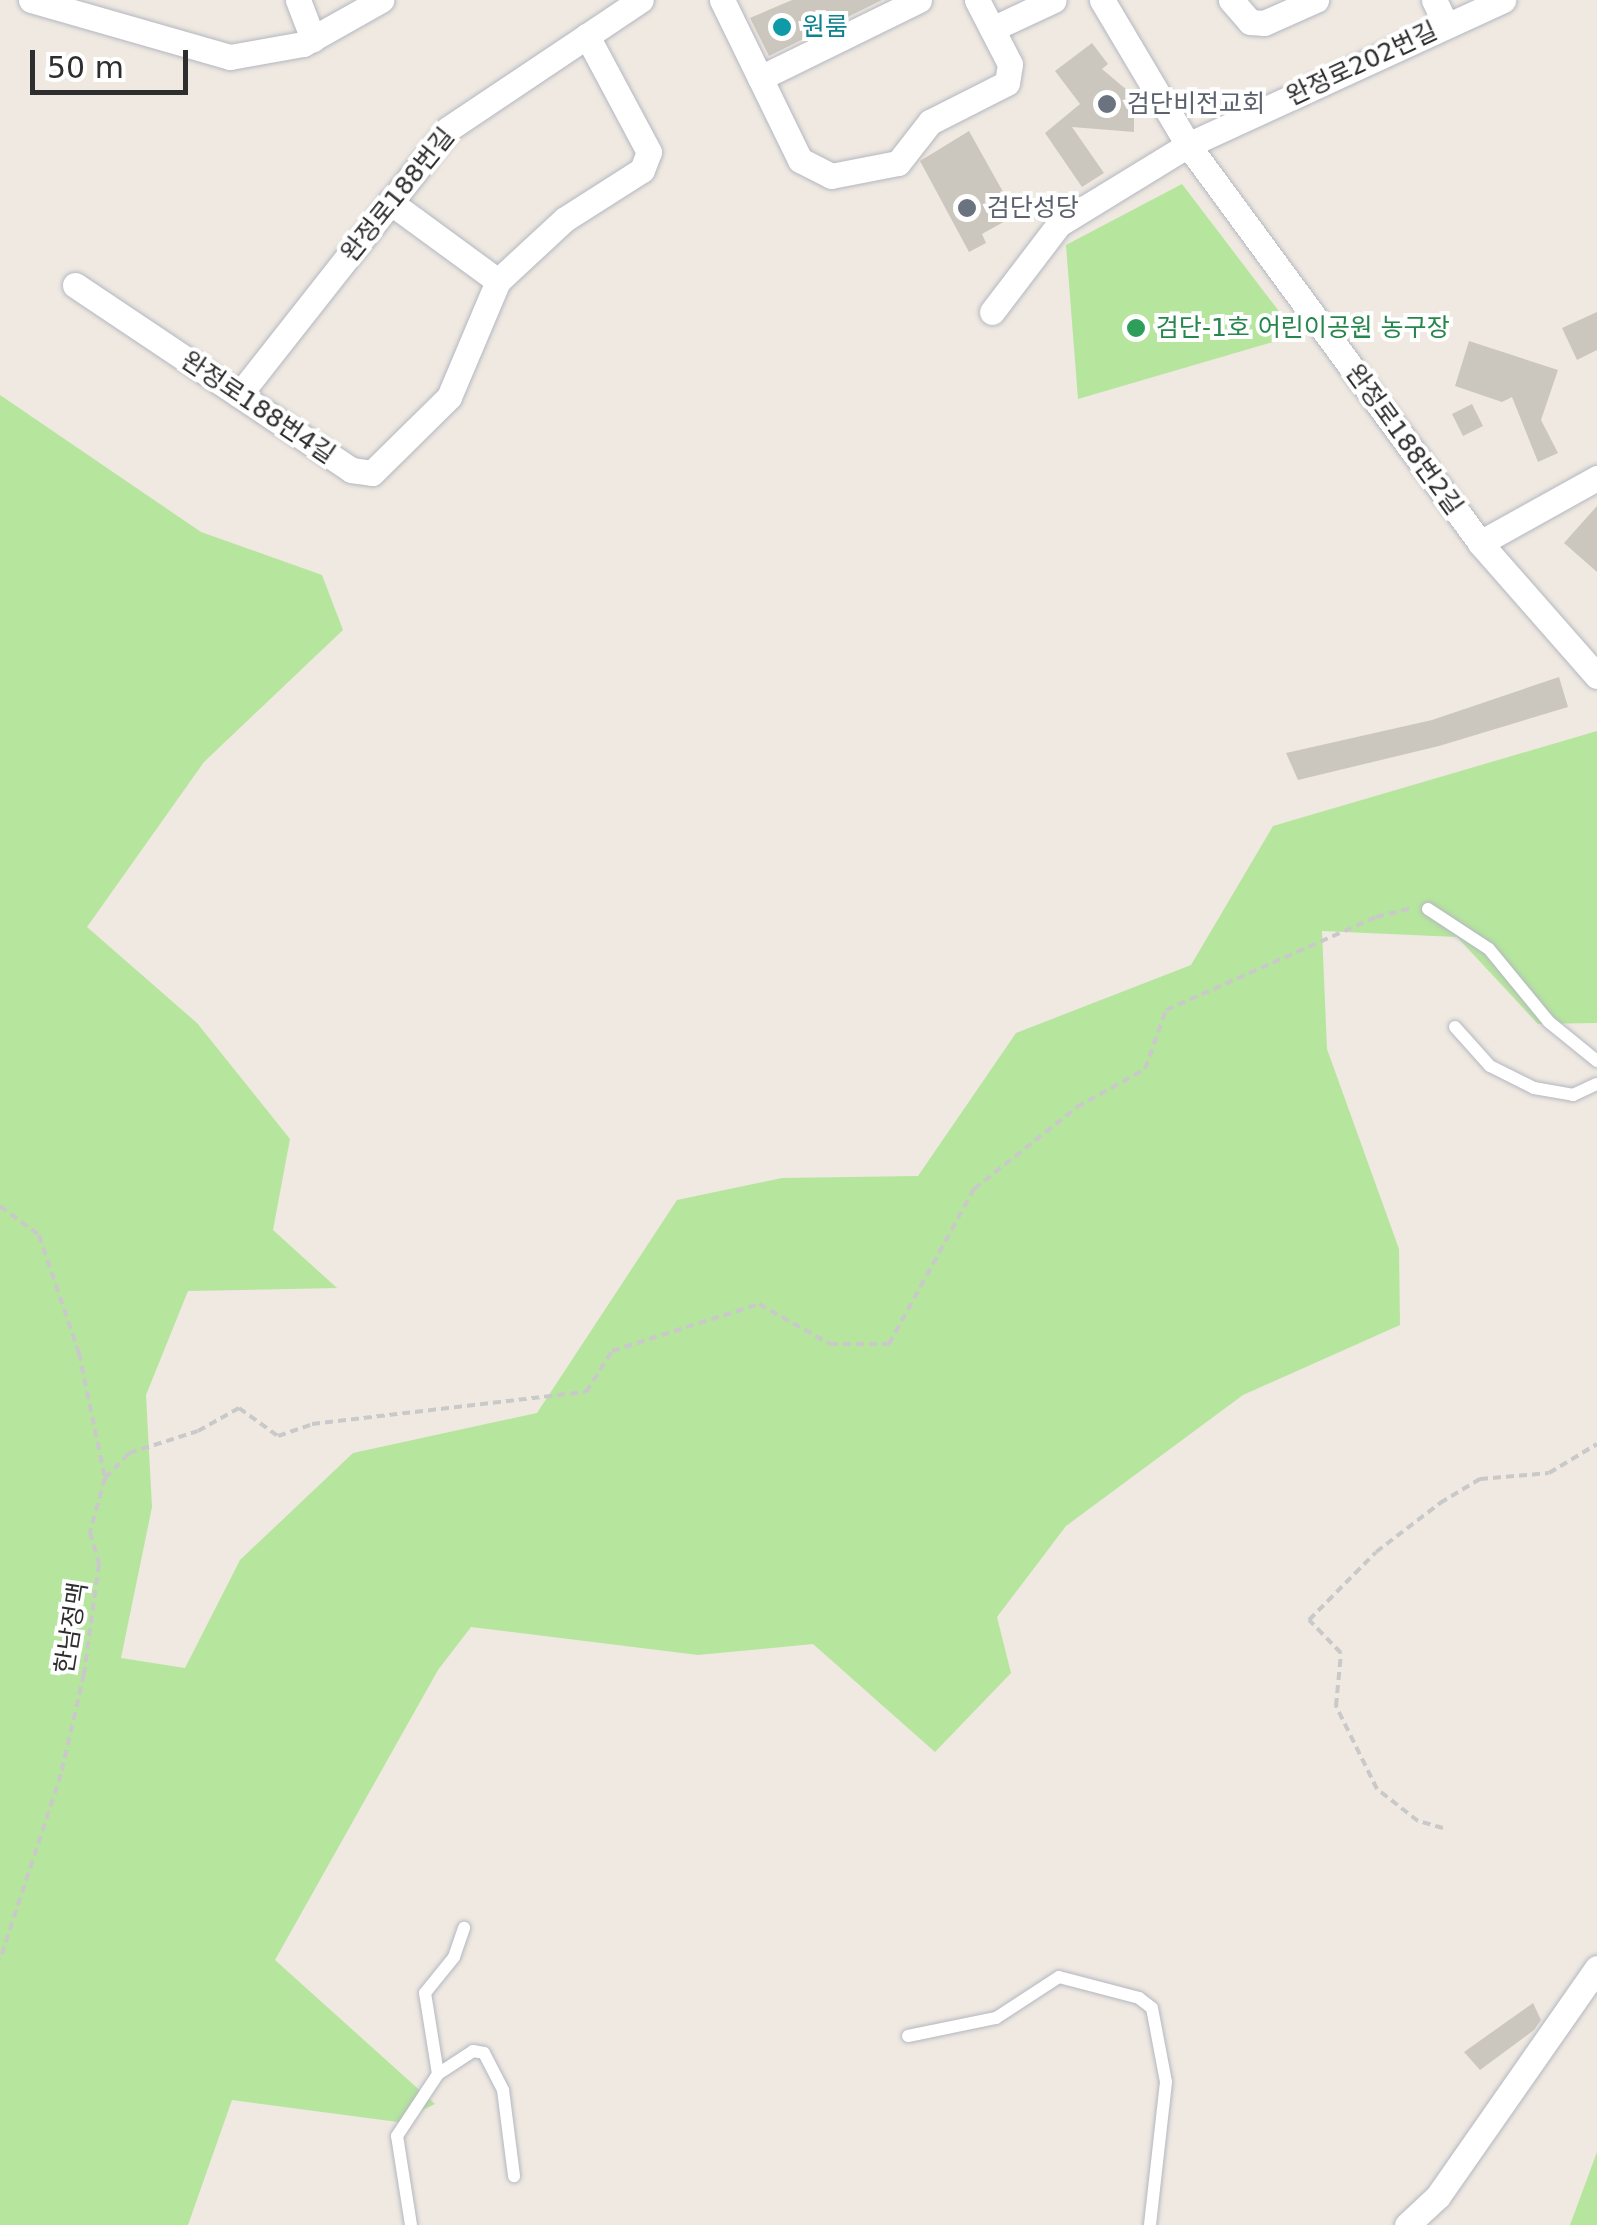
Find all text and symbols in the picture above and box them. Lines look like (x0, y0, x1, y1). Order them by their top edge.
place label: 원룸 (802, 12, 848, 42)
marker: 원룸 (771, 16, 793, 38)
street label: 완정로202번길 (1282, 16, 1442, 112)
scale bar (35, 30, 192, 92)
text: 50 m (47, 50, 124, 85)
place label: 검단비전교회 (1127, 89, 1265, 119)
marker: 검단비전교회 (1096, 93, 1118, 115)
street label: 완정로188번길 (335, 122, 461, 268)
place label: 검단성당 (987, 193, 1079, 223)
marker: 검단성당 (956, 197, 978, 219)
place label: 검단-1호 어린이공원 농구장 (1156, 313, 1450, 343)
marker: 검단-1호 어린이공원 농구장 (1125, 317, 1147, 339)
street label: 완정로188번4길 (176, 346, 340, 470)
street label: 완정로188번2길 (1339, 359, 1469, 521)
street label: 한남정맥 (50, 1580, 94, 1676)

